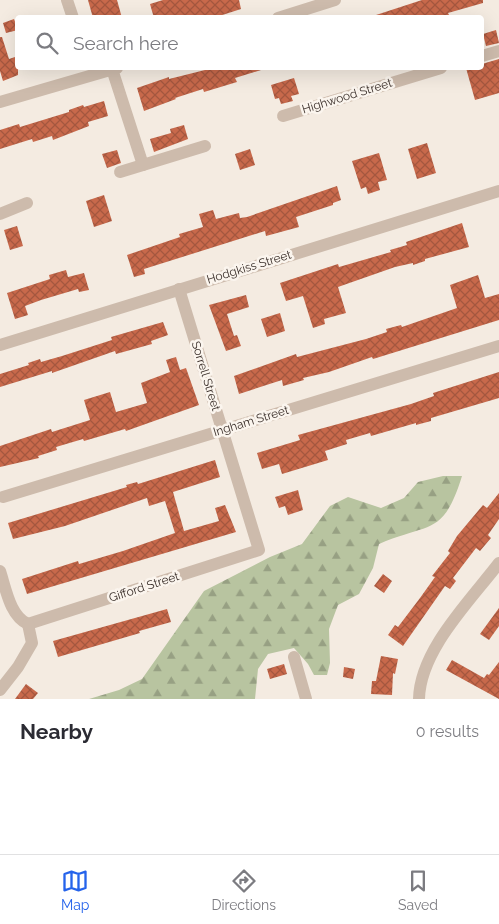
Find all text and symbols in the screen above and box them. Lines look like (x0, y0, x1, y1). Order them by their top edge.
search box (15, 15, 484, 70)
icon: search (33, 29, 61, 57)
text: Search here (73, 32, 179, 54)
street label: Highwood Street (300, 76, 394, 116)
street label: Hodgkiss Street (205, 247, 293, 287)
street label: Sorrell Street (189, 339, 223, 413)
street label: Ingham Street (212, 403, 290, 439)
street label: Gifford Street (107, 569, 181, 605)
text: Nearby (20, 719, 93, 744)
text: 0 results (416, 722, 479, 741)
tab: Map (61, 867, 89, 913)
tab: Directions (211, 867, 276, 913)
tab: Saved (398, 867, 438, 913)

